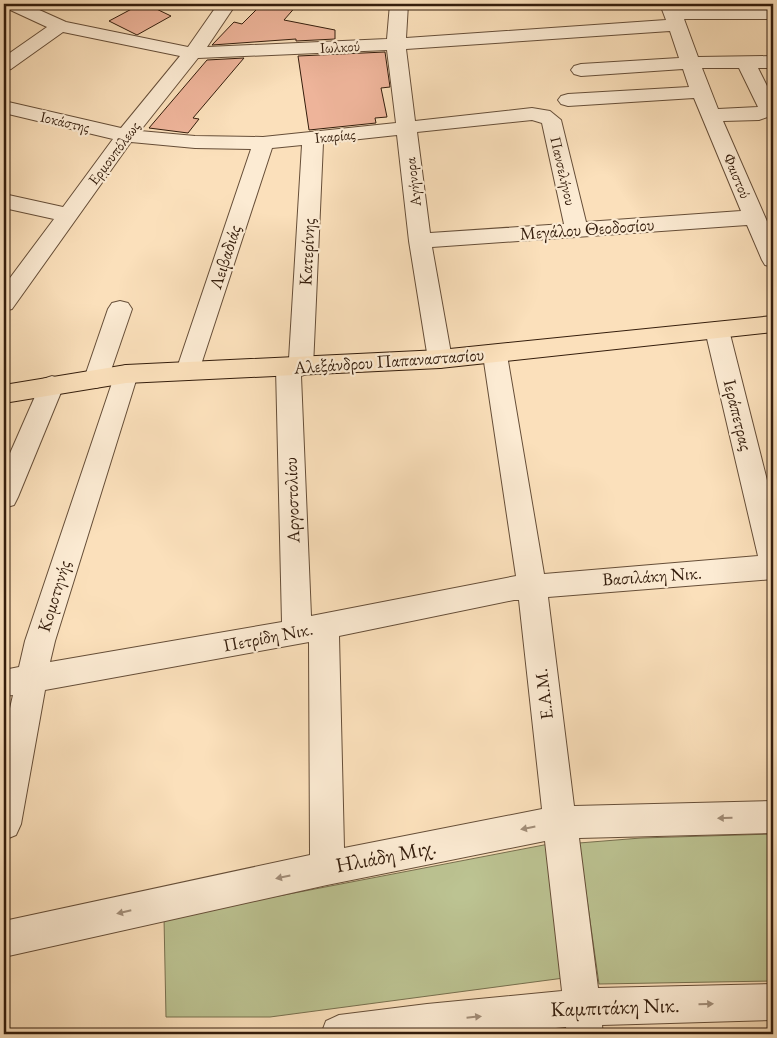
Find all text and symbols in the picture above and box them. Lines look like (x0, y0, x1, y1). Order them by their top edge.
street label: Ιωλκού (319, 36, 360, 57)
street label: Ιοκάστης (38, 107, 92, 136)
street label: Ερμουπόλεως (83, 117, 144, 188)
street label: Ικαρίας (314, 124, 356, 147)
street label: Πανσελήνου (546, 135, 581, 207)
street label: Φαιστού (719, 150, 755, 201)
street label: Αγήνορα (400, 156, 425, 209)
street label: Μεγάλου Θεοδοσίου (519, 212, 655, 245)
street label: Κατερίνης (293, 218, 320, 286)
street label: Λειβαδιάς (203, 222, 246, 293)
street label: Αλεξάνδρου Παπαναστασίου (292, 342, 485, 379)
street label: Ιεράπετρας (719, 377, 758, 453)
street label: Αργοστολίου (279, 457, 305, 544)
street label: Κομοτηνής (32, 557, 75, 634)
street label: Βασιλάκη Νικ. (601, 561, 702, 590)
street label: Πετρίδη Νικ. (221, 617, 315, 656)
street label: Ε.Α.Μ. (529, 667, 558, 721)
one-way arrow (716, 814, 732, 822)
one-way arrow (520, 824, 535, 832)
street label: Ηλιάδη Μιχ. (333, 833, 439, 878)
one-way arrow (274, 874, 290, 882)
one-way arrow (116, 908, 131, 916)
street label: Καμπιτάκη Νικ. (550, 991, 680, 1022)
one-way arrow (698, 999, 714, 1007)
one-way arrow (466, 1013, 482, 1021)

